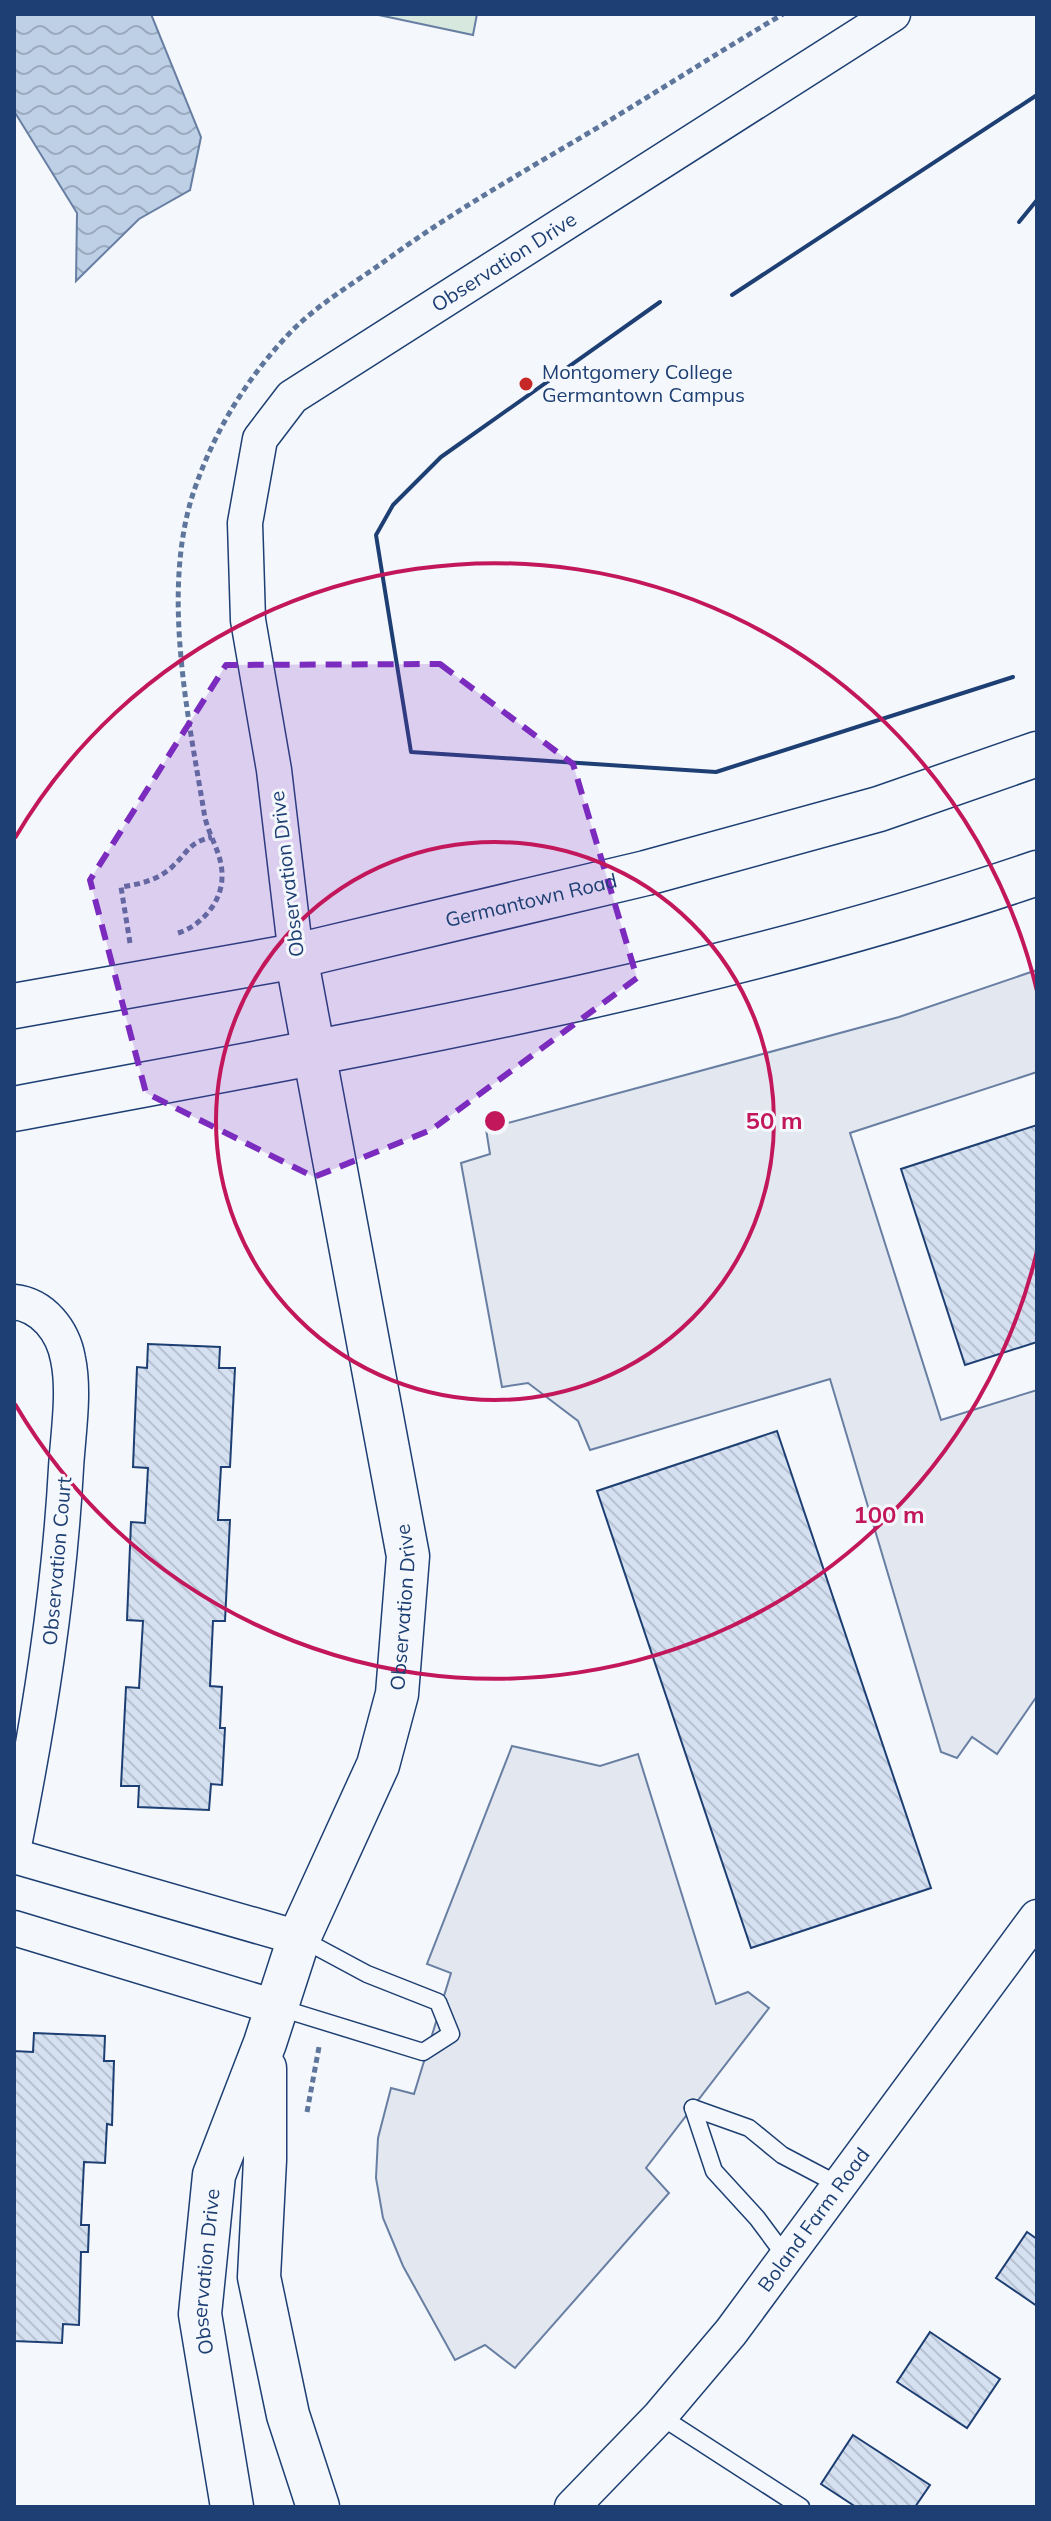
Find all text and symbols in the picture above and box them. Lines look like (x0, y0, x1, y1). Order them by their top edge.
street label: Observation Drive (426, 206, 581, 317)
place label: Montgomery College Germantown Campus (542, 359, 745, 407)
marker: Montgomery College Germantown Campus (517, 375, 535, 393)
street label: Observation Drive (264, 790, 309, 958)
street label: Germantown Road (443, 867, 619, 932)
text: 50 m (746, 1105, 802, 1135)
centre of rings (481, 1107, 509, 1135)
street label: Observation Court (37, 1476, 76, 1646)
text: 100 m (853, 1499, 925, 1529)
street label: Observation Drive (384, 1522, 420, 1691)
street label: Boland Farm Road (752, 2143, 875, 2296)
street label: Observation Drive (187, 2187, 225, 2357)

